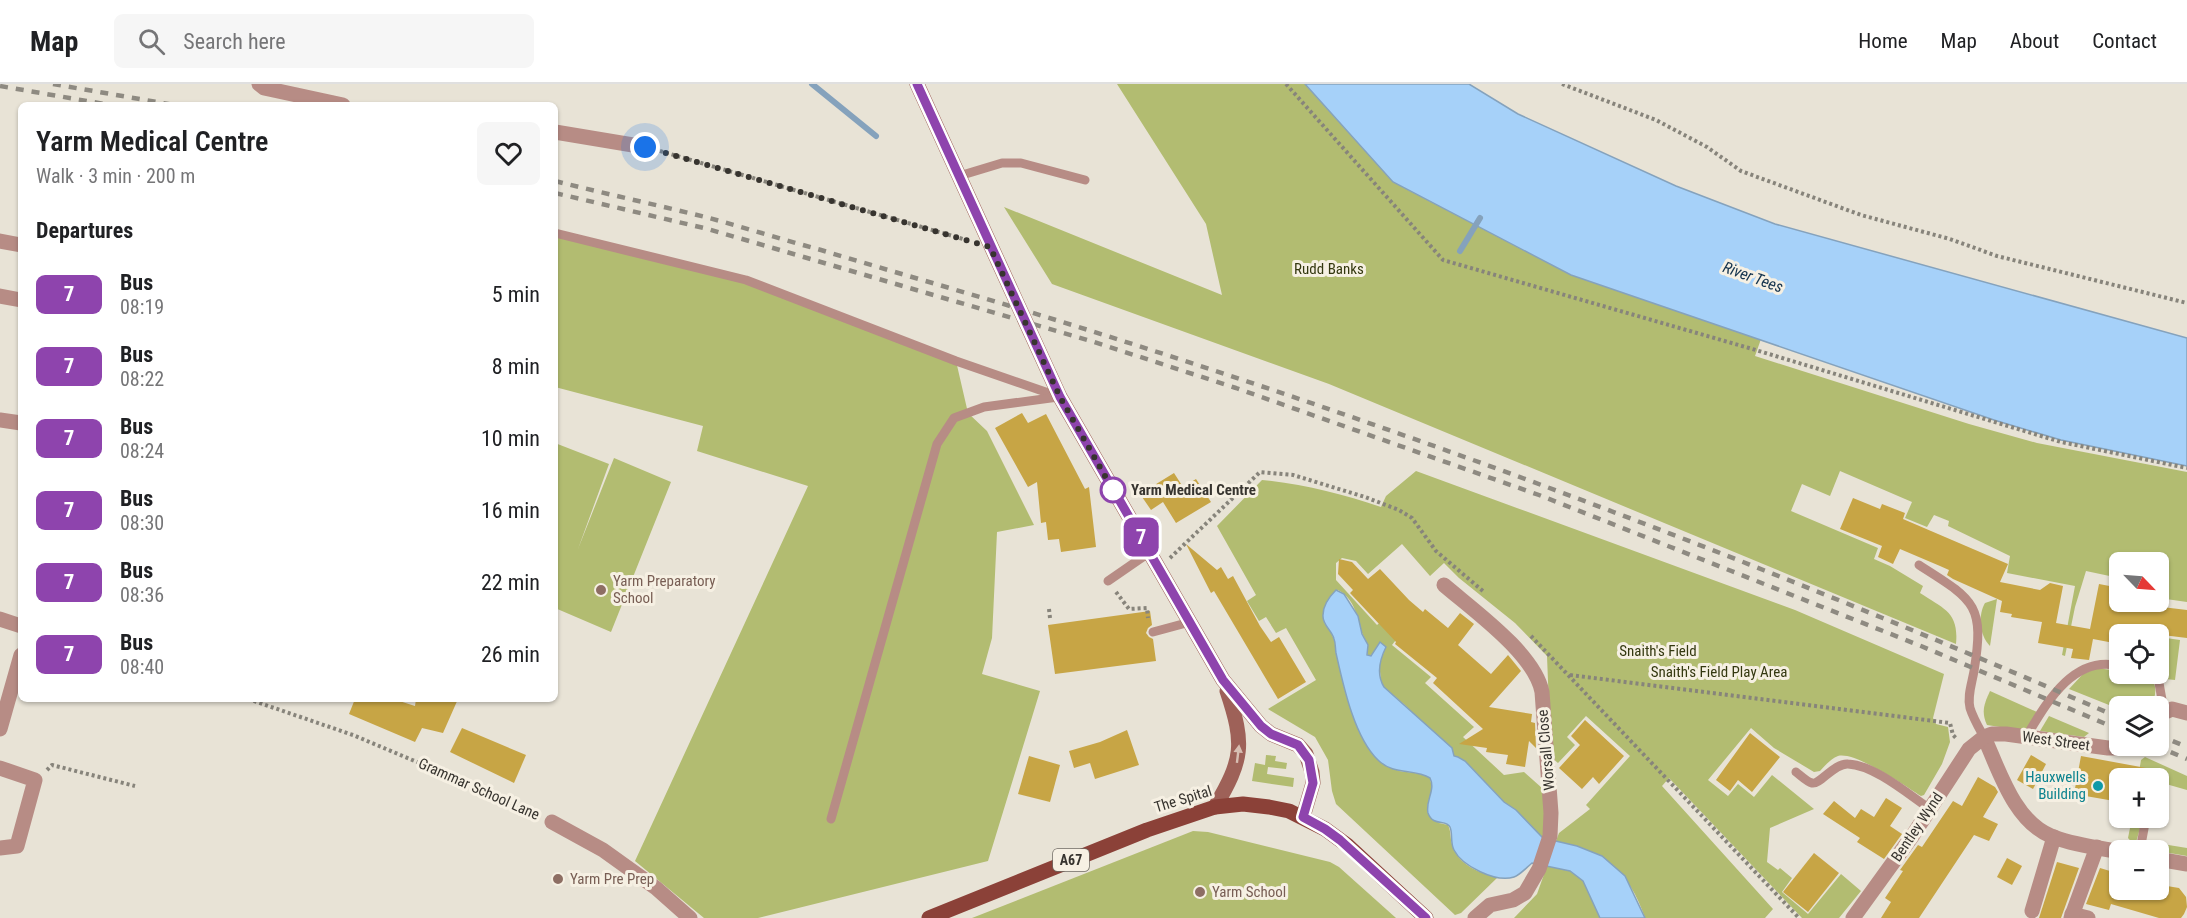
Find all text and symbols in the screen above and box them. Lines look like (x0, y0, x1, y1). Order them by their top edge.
search box (114, 14, 534, 68)
text: Map (30, 25, 78, 58)
icon: search (135, 25, 168, 58)
text: Search here (183, 29, 286, 54)
text: Home (1858, 29, 1908, 53)
text: Map (1941, 29, 1977, 53)
text: About (2010, 29, 2059, 53)
text: Contact (2092, 29, 2157, 53)
button: heart (477, 122, 540, 185)
text: Yarm Medical Centre (36, 125, 268, 158)
your location (630, 132, 660, 162)
text: Walk · 3 min · 200 m (36, 164, 195, 188)
text: Departures (36, 218, 133, 243)
water label: River Tees (1720, 257, 1786, 297)
park label: Rudd Banks (1294, 260, 1364, 278)
text: Bus (120, 270, 153, 295)
text: 7 (64, 282, 74, 306)
text: 5 min (492, 282, 540, 307)
text: 08:19 (120, 295, 164, 319)
text: Bus (120, 342, 153, 367)
text: 7 (64, 354, 74, 378)
text: 8 min (492, 354, 540, 379)
text: 08:22 (120, 367, 164, 391)
text: Bus (120, 414, 153, 439)
text: 7 (64, 426, 74, 450)
text: 10 min (481, 426, 540, 451)
text: 08:24 (120, 439, 164, 463)
marker: Yarm Medical Centre (1100, 477, 1126, 503)
place label: Yarm Medical Centre (1131, 481, 1256, 499)
text: Bus (120, 486, 153, 511)
text: 7 (64, 498, 74, 522)
text: 16 min (481, 498, 540, 523)
text: 08:30 (120, 511, 164, 535)
line badge: 7 (1122, 518, 1160, 556)
text: 7 (1136, 525, 1146, 549)
north arrow (2109, 552, 2169, 612)
map controls (2109, 552, 2169, 900)
text: Bus (120, 558, 153, 583)
text: 7 (64, 570, 74, 594)
text: 22 min (481, 570, 540, 595)
place label: Yarm Preparatory School (613, 572, 715, 607)
text: 08:36 (120, 583, 164, 607)
marker: Yarm Preparatory School (594, 583, 608, 597)
button: locate (2109, 624, 2169, 684)
text: Bus (120, 630, 153, 655)
text: 7 (64, 642, 74, 666)
text: 26 min (481, 642, 540, 667)
park label: Snaith's Field (1619, 642, 1697, 660)
text: 08:40 (120, 655, 164, 679)
park label: Snaith's Field Play Area (1651, 663, 1787, 681)
button: layers (2109, 696, 2169, 756)
street label: Worsall Close (1534, 709, 1558, 791)
street label: West Street (2021, 727, 2091, 755)
one-way arrow (1233, 745, 1242, 764)
street label: Grammar School Lane (416, 754, 542, 824)
place label: Hauxwells Building (2025, 768, 2086, 803)
button: + (2109, 768, 2169, 828)
marker: Hauxwells Building (2091, 779, 2105, 793)
street label: The Spital (1152, 782, 1214, 816)
street label: Bentley Wynd (1887, 789, 1947, 865)
button: − (2109, 840, 2169, 900)
road number: A67 (1053, 849, 1089, 871)
place label: Yarm Pre Prep (570, 870, 654, 888)
marker: Yarm Pre Prep (551, 872, 565, 886)
place label: Yarm School (1212, 883, 1286, 901)
marker: Yarm School (1193, 885, 1207, 899)

